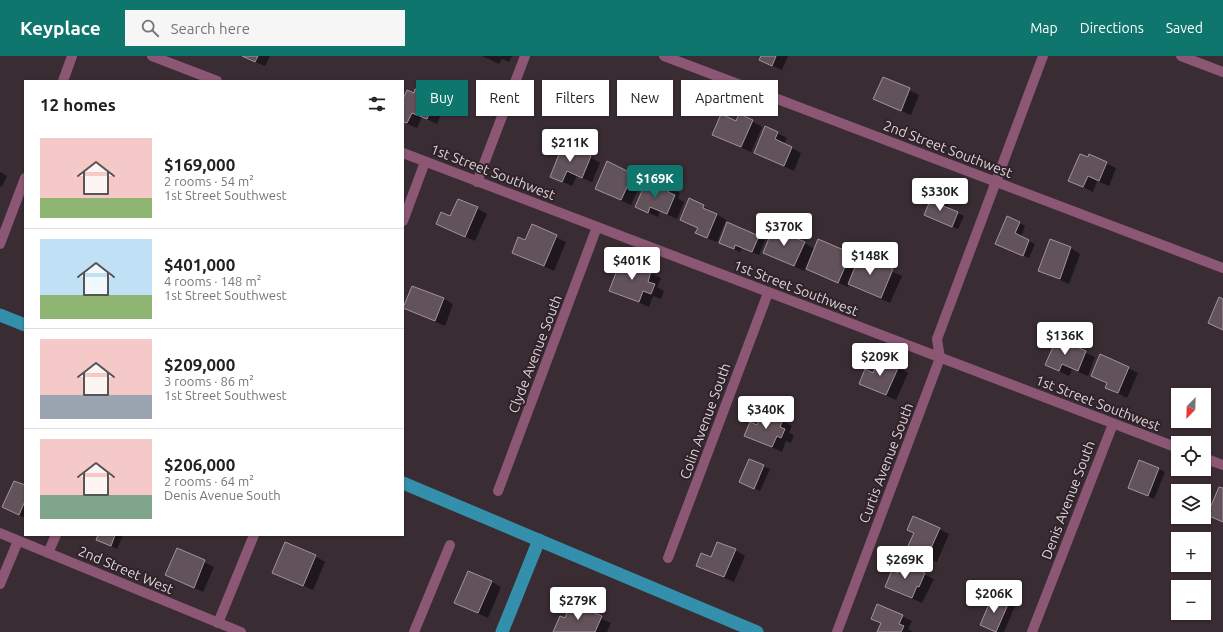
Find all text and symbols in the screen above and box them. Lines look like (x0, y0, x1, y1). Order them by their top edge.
search box (125, 10, 405, 46)
text: Keyplace (20, 17, 101, 39)
icon: search (139, 17, 161, 39)
text: Search here (171, 20, 250, 37)
text: Map (1030, 20, 1058, 36)
text: Directions (1080, 20, 1144, 36)
text: Saved (1166, 20, 1203, 36)
chip: Buy (416, 80, 468, 116)
chip: Rent (476, 80, 534, 116)
chip: Filters (542, 80, 609, 116)
chip: New (617, 80, 673, 116)
chip: Apartment (681, 80, 778, 116)
icon: filters (366, 93, 388, 115)
text: 12 homes (40, 95, 116, 114)
street label: 2nd Street Southwest (881, 117, 1015, 181)
pin: $211K (542, 129, 598, 163)
text: $211K (551, 135, 589, 149)
street label: 1st Street Southwest (428, 141, 558, 203)
icon: home (72, 154, 120, 202)
text: $169,000 (164, 155, 235, 174)
pin: $169K (627, 165, 683, 199)
text: $169K (636, 171, 674, 185)
text: 2 rooms · 54 m² (164, 174, 254, 188)
pin: $330K (912, 178, 968, 212)
text: $330K (921, 184, 959, 198)
text: 1st Street Southwest (164, 188, 287, 202)
pin: $370K (756, 213, 812, 247)
text: $370K (765, 219, 803, 233)
pin: $148K (842, 242, 898, 276)
pin: $401K (604, 247, 660, 281)
text: $148K (851, 248, 889, 262)
text: $401K (613, 253, 651, 267)
icon: home (72, 255, 120, 303)
text: $401,000 (164, 255, 235, 274)
street label: 1st Street Southwest (731, 257, 861, 319)
text: 4 rooms · 148 m² (164, 274, 261, 288)
text: 1st Street Southwest (164, 288, 287, 302)
street label: Clyde Avenue South (505, 293, 565, 415)
pin: $136K (1037, 322, 1093, 356)
text: $136K (1046, 328, 1084, 342)
pin: $209K (852, 343, 908, 377)
text: $209K (861, 349, 899, 363)
icon: home (72, 355, 120, 403)
text: $209,000 (164, 355, 235, 374)
street label: Colin Avenue South (677, 361, 733, 481)
street label: 1st Street Southwest (1033, 372, 1163, 434)
text: 3 rooms · 86 m² (164, 374, 254, 388)
text: 1st Street Southwest (164, 388, 287, 402)
north arrow (1171, 388, 1211, 428)
map controls (1171, 388, 1211, 620)
pin: $340K (738, 396, 794, 430)
street label: Curtis Avenue South (856, 401, 916, 525)
text: $340K (747, 402, 785, 416)
button: locate (1171, 436, 1211, 476)
street label: Denis Avenue South (1038, 438, 1098, 562)
icon: home (72, 455, 120, 503)
text: $206,000 (164, 455, 235, 474)
text: 2 rooms · 64 m² (164, 474, 254, 488)
button: layers (1171, 484, 1211, 524)
text: Denis Avenue South (164, 488, 281, 502)
button: + (1171, 532, 1211, 572)
street label: 2nd Street West (76, 543, 176, 597)
pin: $269K (877, 546, 933, 580)
text: $269K (886, 552, 924, 566)
pin: $206K (966, 580, 1022, 614)
button: − (1171, 580, 1211, 620)
text: $206K (975, 586, 1013, 600)
pin: $279K (550, 587, 606, 621)
text: $279K (559, 593, 597, 607)

